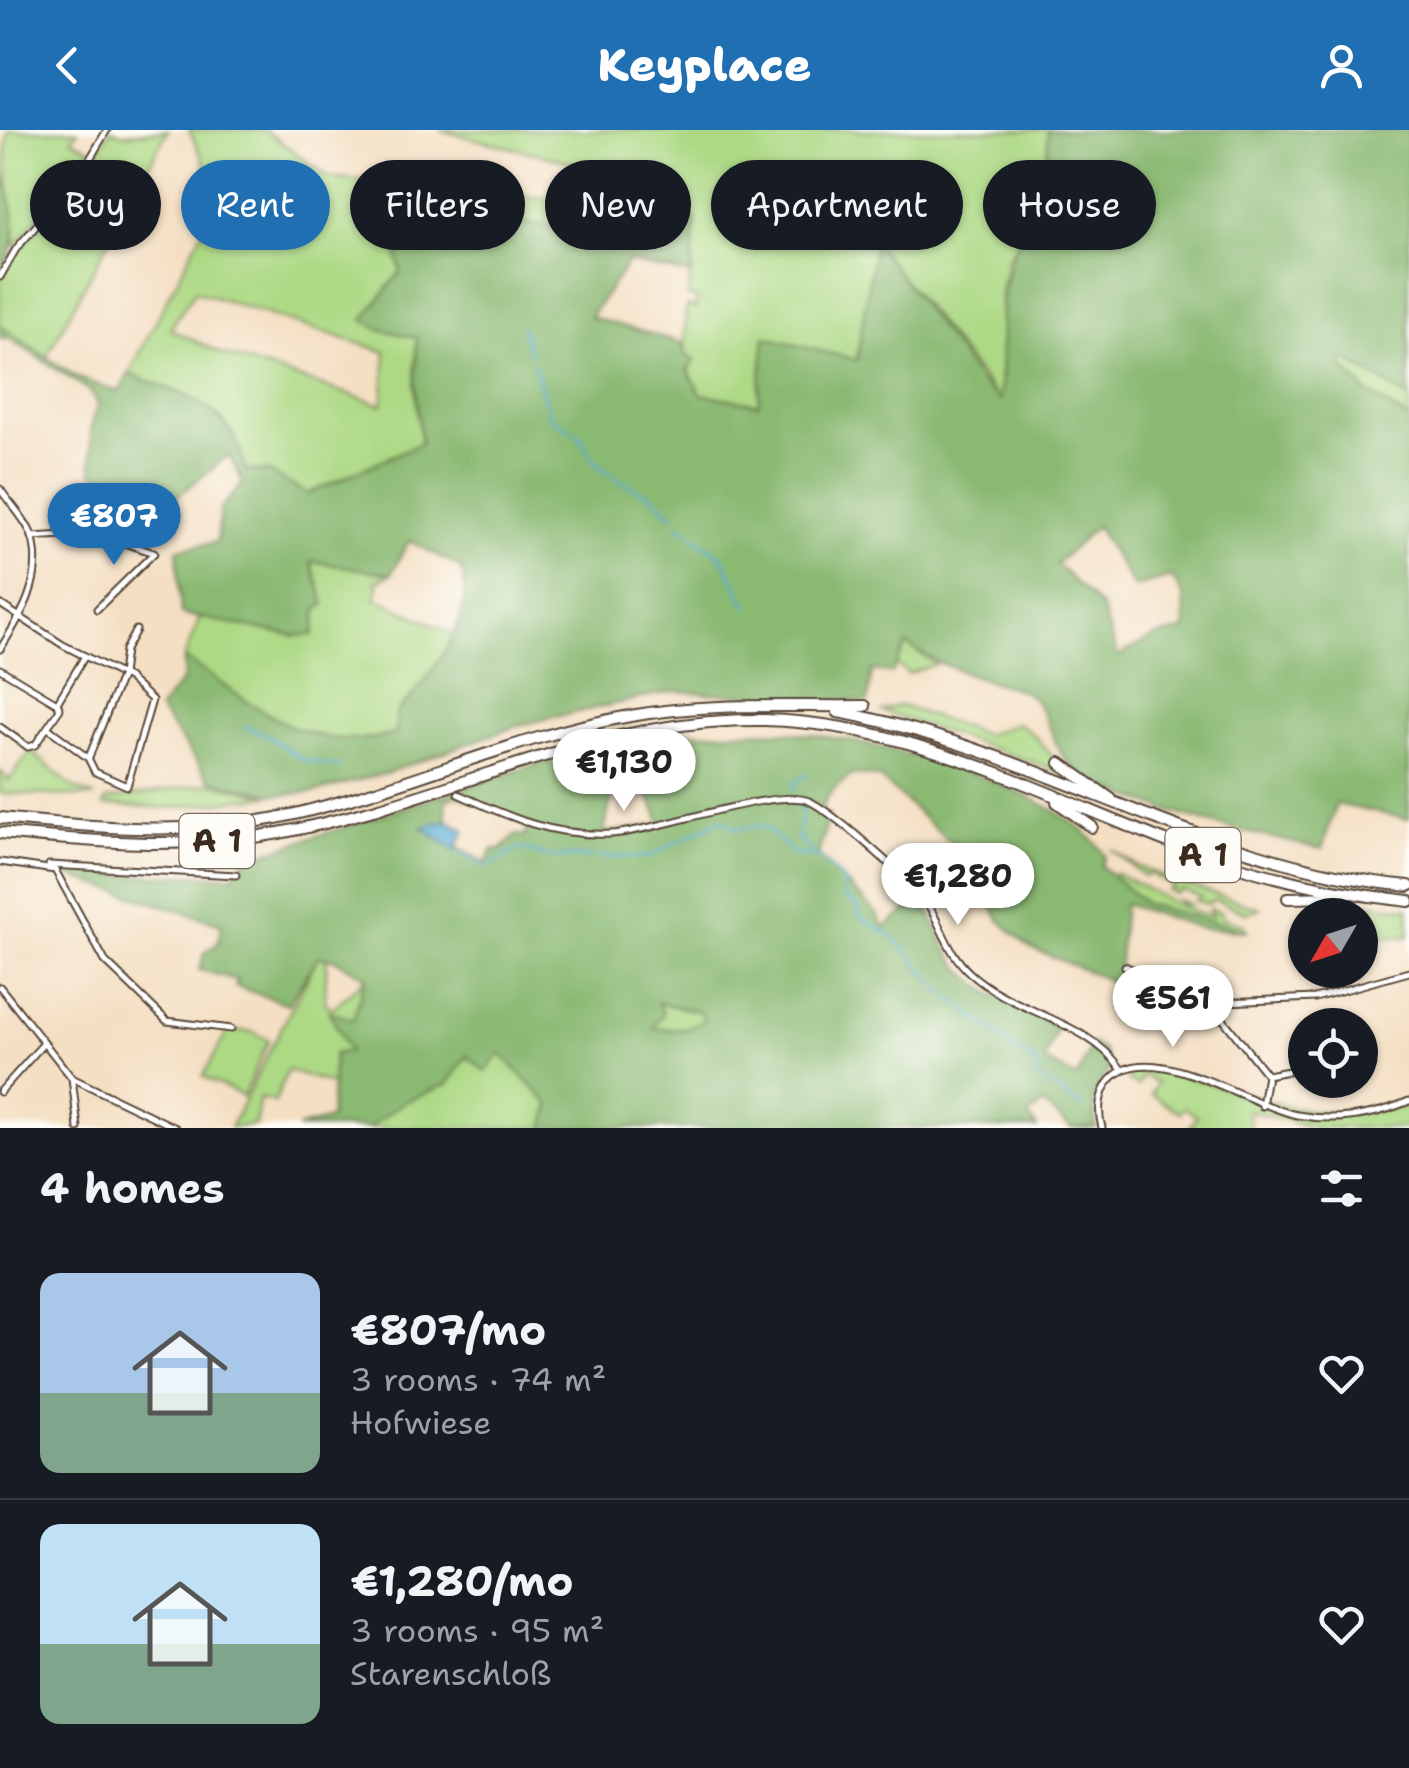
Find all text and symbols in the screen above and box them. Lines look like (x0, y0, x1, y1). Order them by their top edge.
text: Keyplace (598, 35, 811, 95)
icon: back (40, 38, 95, 93)
icon: person (1314, 38, 1369, 93)
chip: Buy (30, 160, 161, 250)
chip: Rent (181, 160, 330, 250)
chip: Filters (350, 160, 525, 250)
chip: New (545, 160, 691, 250)
chip: Apartment (711, 160, 963, 250)
chip: House (983, 160, 1156, 250)
pin: €807 (55, 483, 173, 568)
text: €807 (70, 494, 158, 537)
pin: €1,130 (543, 729, 705, 814)
text: €1,130 (575, 740, 673, 783)
road number: A 1 (180, 814, 254, 868)
road number: A 1 (1166, 828, 1240, 882)
pin: €1,280 (877, 843, 1039, 928)
text: €1,280 (903, 854, 1013, 897)
north arrow (1288, 898, 1378, 988)
map controls (1288, 898, 1378, 1098)
pin: €561 (1114, 965, 1232, 1050)
text: €561 (1135, 976, 1211, 1019)
button: locate (1288, 1008, 1378, 1098)
text: 4 homes (40, 1160, 225, 1216)
icon: filters (1314, 1161, 1369, 1216)
text: €807/mo (350, 1302, 546, 1358)
icon: home (120, 1313, 240, 1433)
icon: heart (1314, 1346, 1369, 1401)
text: 3 rooms · 74 m² (350, 1358, 606, 1401)
text: Hofwiese (350, 1401, 491, 1444)
text: €1,280/mo (350, 1553, 574, 1609)
icon: home (120, 1564, 240, 1684)
icon: heart (1314, 1597, 1369, 1652)
text: 3 rooms · 95 m² (350, 1609, 604, 1652)
text: Starenschloß (350, 1652, 551, 1695)

